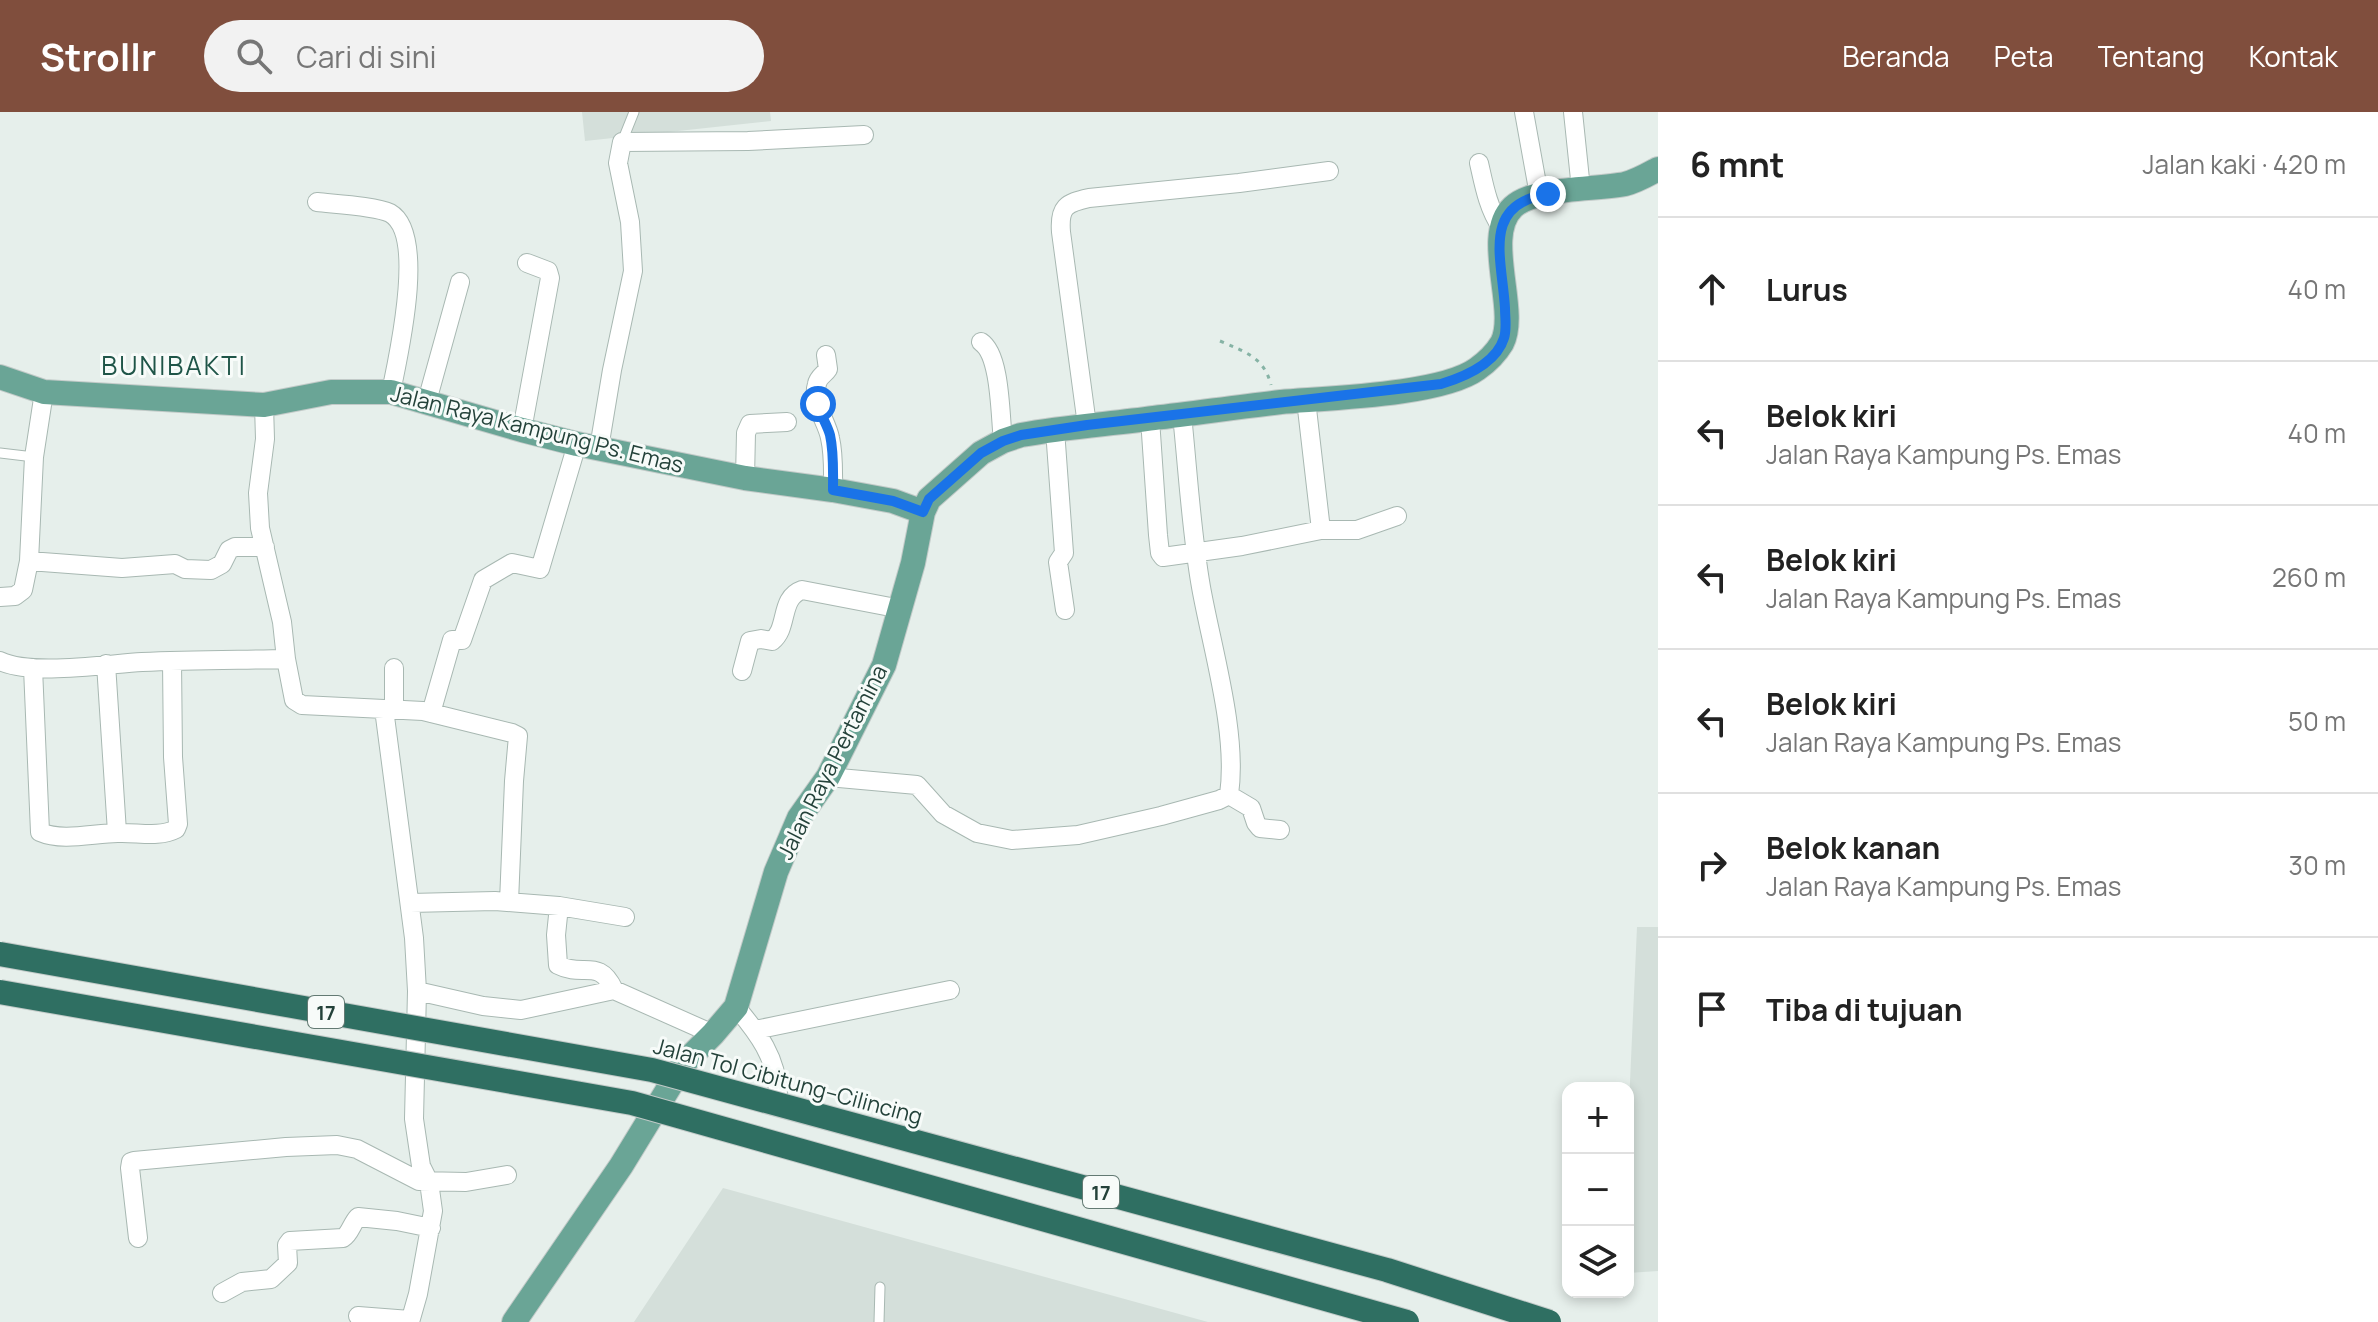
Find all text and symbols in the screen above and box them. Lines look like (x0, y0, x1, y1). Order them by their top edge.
search box (204, 20, 764, 92)
text: Strollr (40, 30, 156, 82)
icon: search (232, 34, 276, 78)
text: Cari di sini (296, 36, 437, 77)
text: Beranda (1842, 37, 1950, 75)
text: Peta (1994, 37, 2054, 75)
text: Tentang (2098, 37, 2205, 75)
text: Kontak (2249, 37, 2338, 75)
text: 6 mnt (1690, 141, 1785, 187)
text: Jalan kaki · 420 m (2142, 146, 2346, 182)
route end (1530, 176, 1566, 212)
icon: ahead (1690, 267, 1734, 311)
text: Lurus (1766, 269, 1848, 310)
text: 40 m (2288, 271, 2346, 307)
district label: BUNIBAKTI (101, 347, 247, 383)
street label: Jalan Raya Kampung Ps. Emas (387, 378, 687, 480)
route start (800, 386, 836, 422)
text: Belok kiri (1766, 395, 1897, 436)
icon: left (1690, 411, 1734, 455)
text: 40 m (2288, 415, 2346, 451)
text: Jalan Raya Kampung Ps. Emas (1766, 436, 2121, 472)
text: Belok kiri (1766, 539, 1897, 580)
icon: left (1690, 555, 1734, 599)
text: 260 m (2272, 559, 2346, 595)
text: Jalan Raya Kampung Ps. Emas (1766, 580, 2121, 616)
street label: Jalan Raya Pertamina (770, 660, 894, 864)
text: Belok kiri (1766, 683, 1897, 724)
icon: left (1690, 699, 1734, 743)
text: 50 m (2288, 703, 2346, 739)
text: Jalan Raya Kampung Ps. Emas (1766, 724, 2121, 760)
text: Belok kanan (1766, 827, 1940, 868)
icon: right (1690, 843, 1734, 887)
text: 30 m (2289, 847, 2346, 883)
text: Jalan Raya Kampung Ps. Emas (1766, 868, 2121, 904)
icon: arrive (1690, 987, 1734, 1031)
text: Tiba di tujuan (1766, 989, 1963, 1030)
road number: 17 (308, 996, 344, 1028)
street label: Jalan Tol Cibitung–Cilincing (650, 1031, 926, 1131)
map controls (1562, 1082, 1634, 1298)
button: + (1562, 1082, 1634, 1154)
button: − (1562, 1154, 1634, 1226)
road number: 17 (1083, 1176, 1119, 1208)
button: layers (1562, 1226, 1634, 1298)

